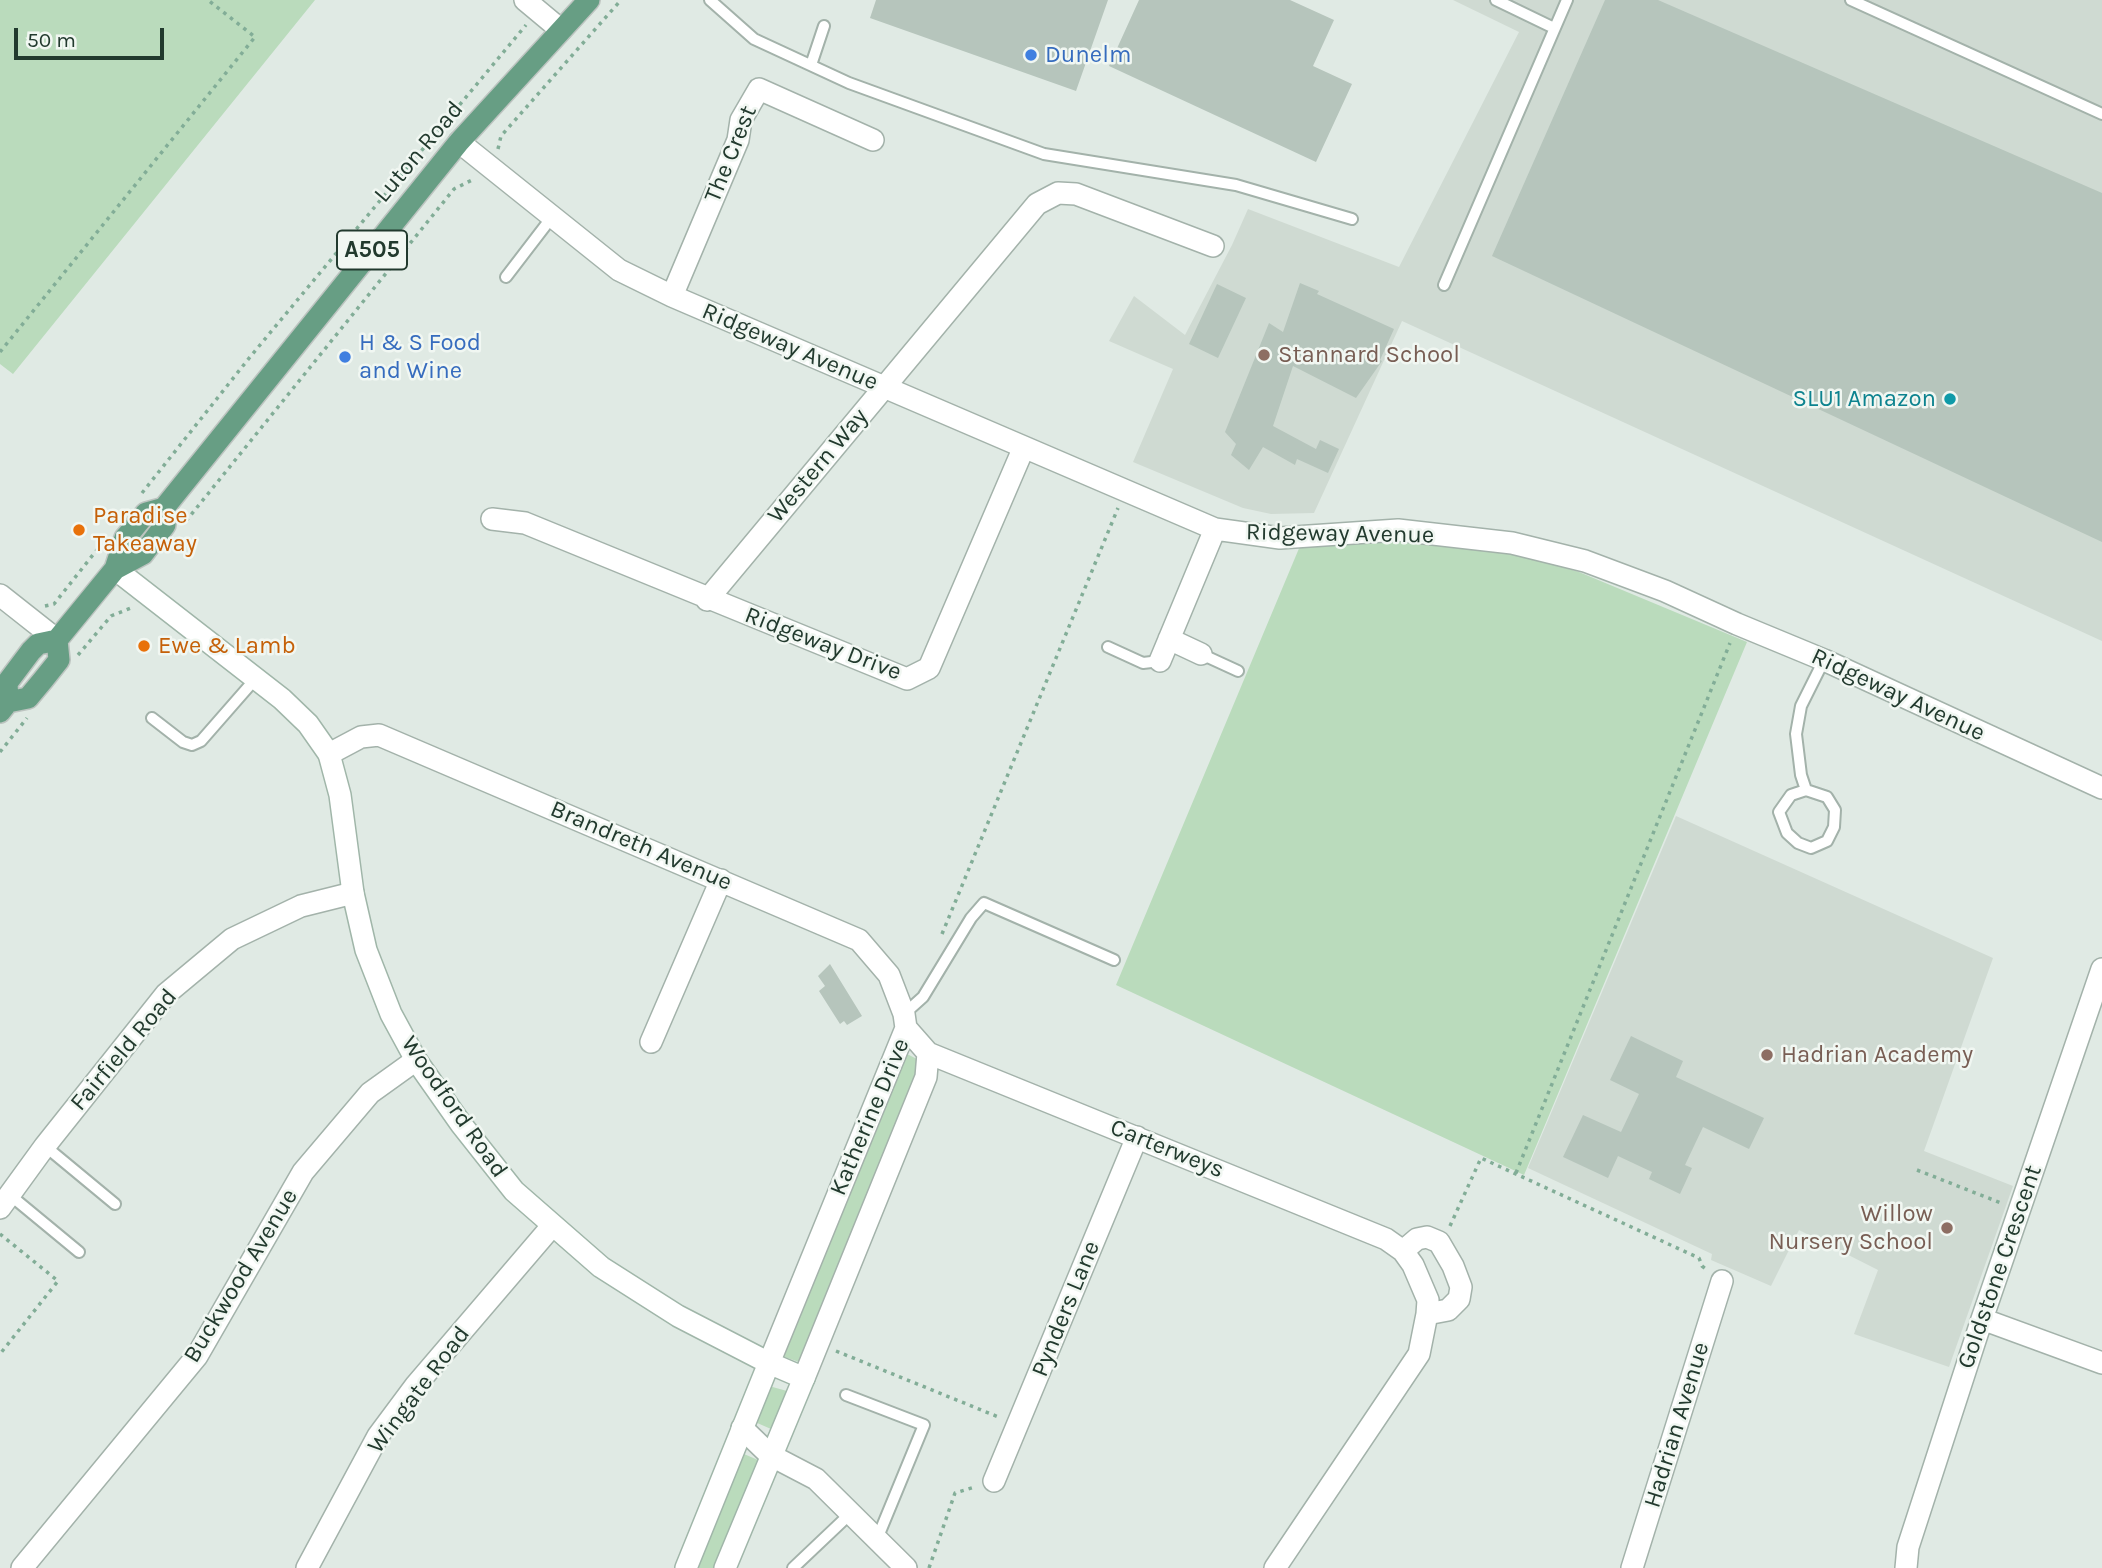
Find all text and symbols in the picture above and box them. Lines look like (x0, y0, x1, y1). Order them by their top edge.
scale bar (18, 14, 168, 58)
text: 50 m (27, 28, 76, 52)
place label: Dunelm (1045, 41, 1131, 69)
marker: Dunelm (1023, 47, 1039, 63)
street label: Luton Road (368, 96, 470, 208)
street label: The Crest (699, 101, 763, 207)
road number: A505 (337, 230, 407, 270)
street label: Ridgeway Avenue (698, 297, 882, 397)
place label: H & S Food and Wine (359, 329, 481, 385)
place label: Stannard School (1278, 341, 1460, 369)
marker: Stannard School (1256, 347, 1272, 363)
marker: H & S Food and Wine (337, 349, 353, 365)
place label: SLU1 Amazon (1793, 385, 1936, 413)
marker: SLU1 Amazon (1942, 391, 1958, 407)
street label: Western Way (762, 403, 874, 529)
place label: Paradise Takeaway (93, 502, 197, 558)
street label: Ridgeway Avenue (1246, 518, 1434, 550)
marker: Paradise Takeaway (71, 522, 87, 538)
street label: Ridgeway Drive (741, 601, 905, 687)
place label: Ewe & Lamb (158, 632, 296, 660)
marker: Ewe & Lamb (136, 638, 152, 654)
street label: Ridgeway Avenue (1807, 642, 1989, 748)
street label: Brandreth Avenue (546, 795, 736, 897)
street label: Fairfield Road (65, 983, 183, 1117)
street label: Woodford Road (395, 1031, 513, 1183)
street label: Katherine Drive (824, 1034, 916, 1200)
place label: Hadrian Academy (1781, 1041, 1973, 1069)
marker: Hadrian Academy (1759, 1047, 1775, 1063)
street label: Carterweys (1106, 1113, 1228, 1185)
street label: Goldstone Crescent (1952, 1161, 2048, 1373)
street label: Buckwood Avenue (178, 1184, 304, 1368)
place label: Willow Nursery School (1769, 1200, 1933, 1256)
marker: Willow Nursery School (1939, 1220, 1955, 1236)
street label: Pynders Lane (1026, 1237, 1106, 1381)
street label: Wingate Road (362, 1321, 476, 1459)
street label: Hadrian Avenue (1638, 1339, 1716, 1511)

